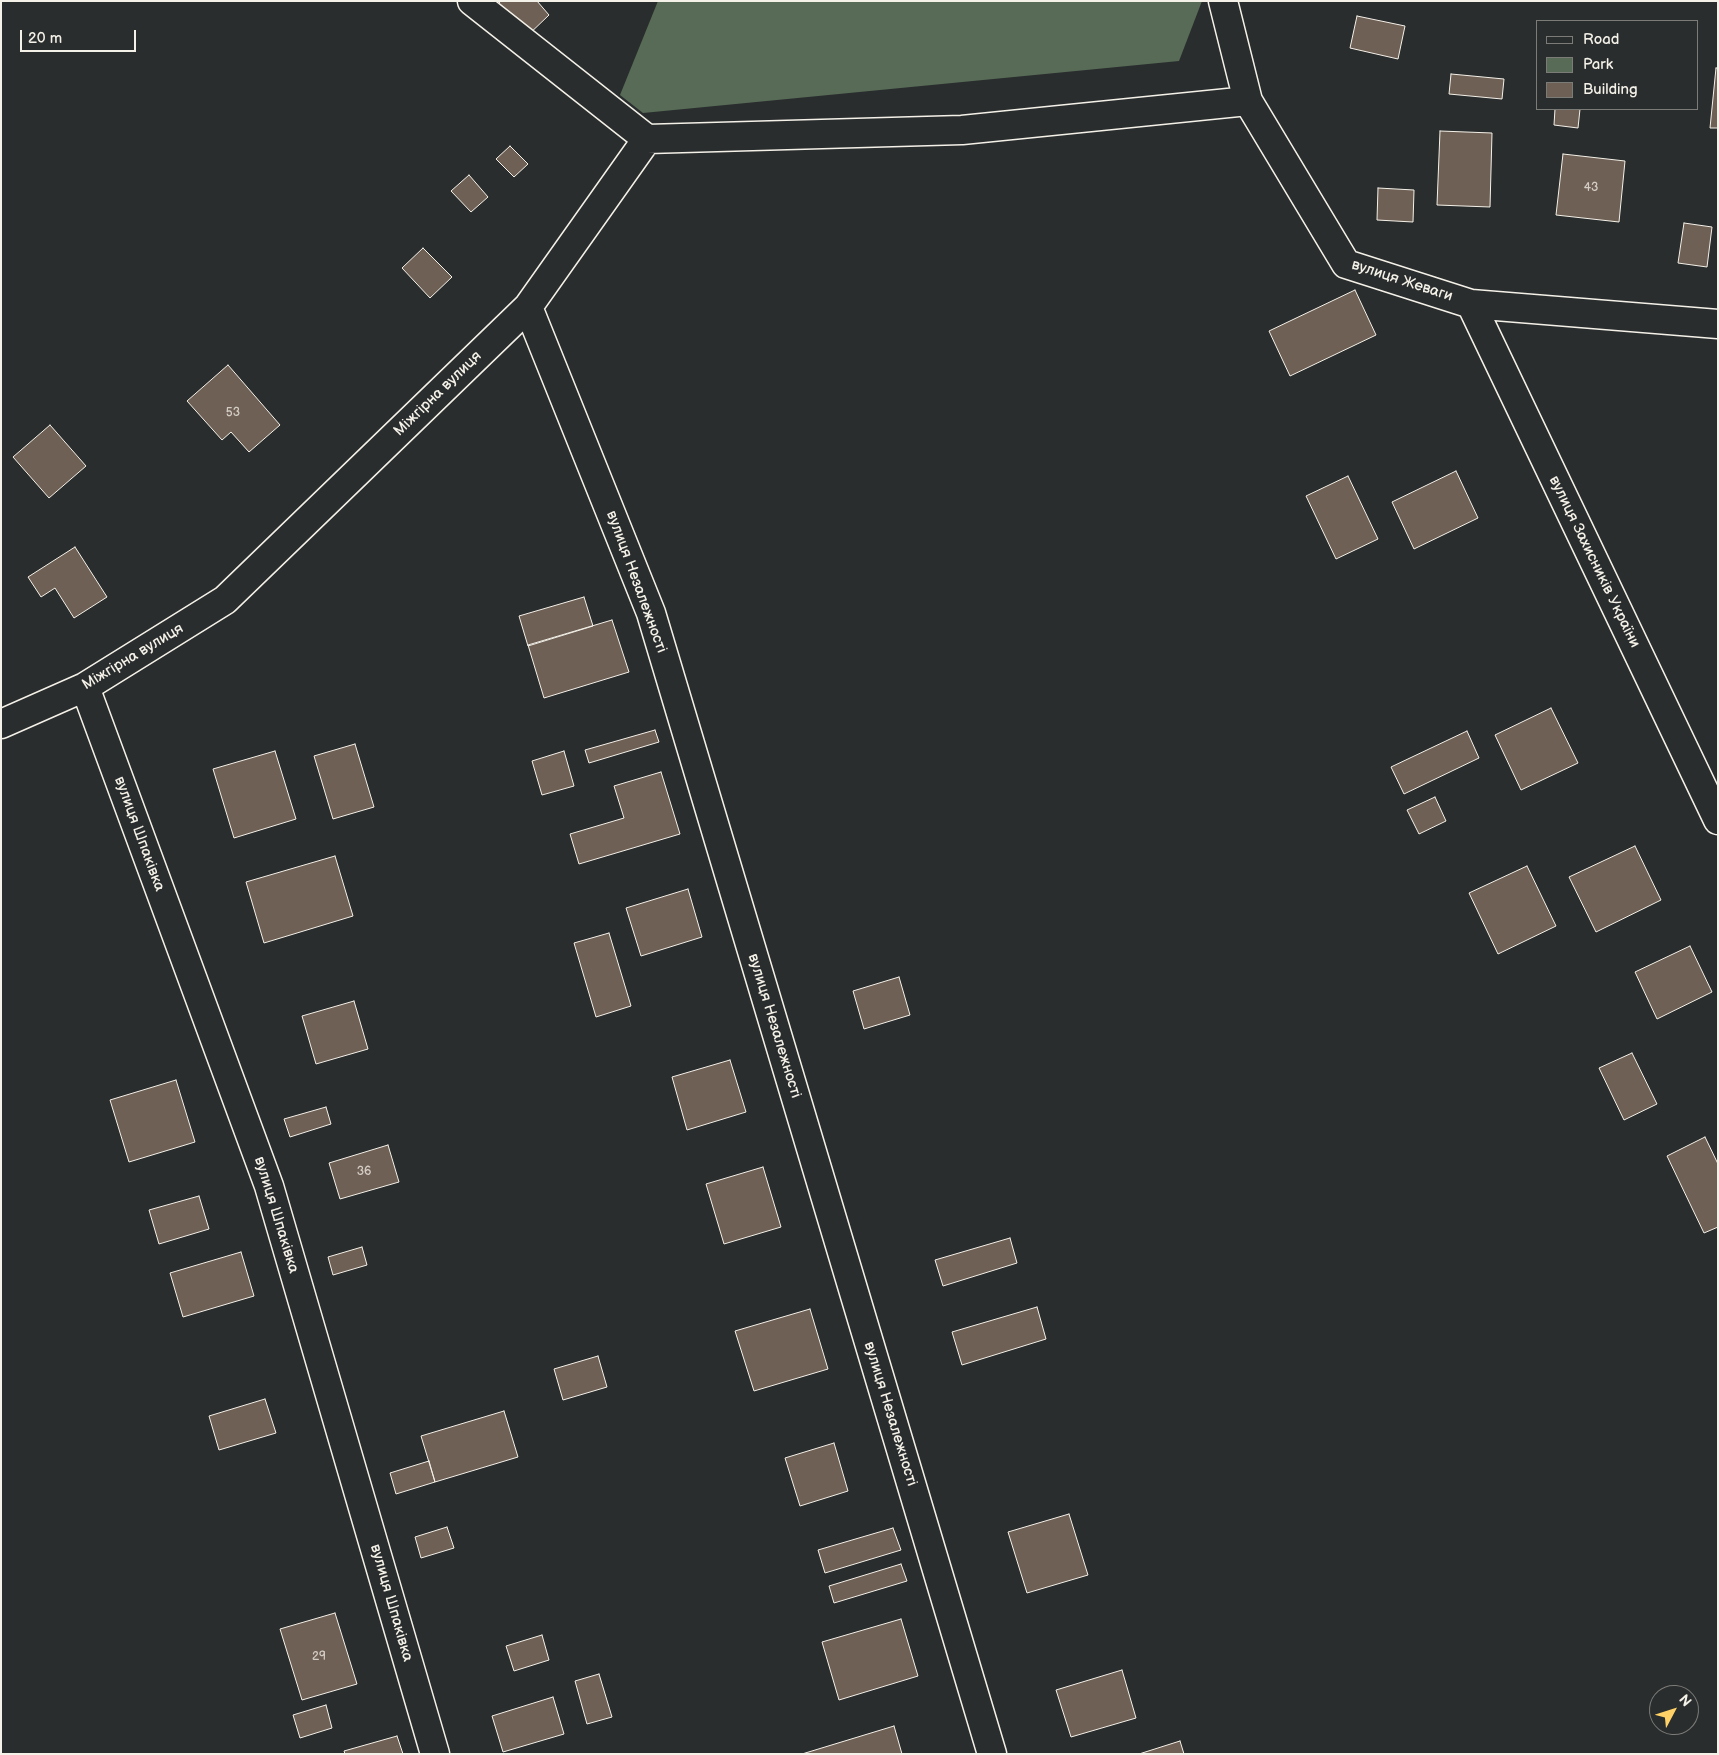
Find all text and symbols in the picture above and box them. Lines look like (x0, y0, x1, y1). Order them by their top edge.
scale bar (22, 20, 139, 52)
legend (1536, 20, 1699, 110)
text: 20 m (28, 29, 62, 48)
text: Road (1583, 30, 1619, 49)
text: Park (1583, 55, 1613, 74)
text: Building (1583, 80, 1638, 99)
house number: 43 (1584, 181, 1598, 195)
street label: вулиця Жеваги (1349, 256, 1455, 306)
street label: Міжгірна вулиця (390, 348, 486, 440)
house number: 53 (226, 406, 240, 420)
street label: вулиця Захисників України (1544, 473, 1644, 651)
street label: вулиця Незалежності (602, 508, 670, 656)
street label: Міжгірна вулиця (79, 620, 187, 694)
street label: вулиця Шпаківка (110, 774, 168, 894)
street label: вулиця Незалежності (743, 952, 805, 1100)
street label: вулиця Шпаківка (250, 1154, 302, 1276)
house number: 36 (357, 1165, 371, 1179)
street label: вулиця Незалежності (859, 1340, 921, 1488)
street label: вулиця Шпаківка (366, 1542, 416, 1664)
house number: 29 (312, 1650, 326, 1664)
north arrow (1649, 1685, 1699, 1735)
text: N (1675, 1691, 1695, 1710)

